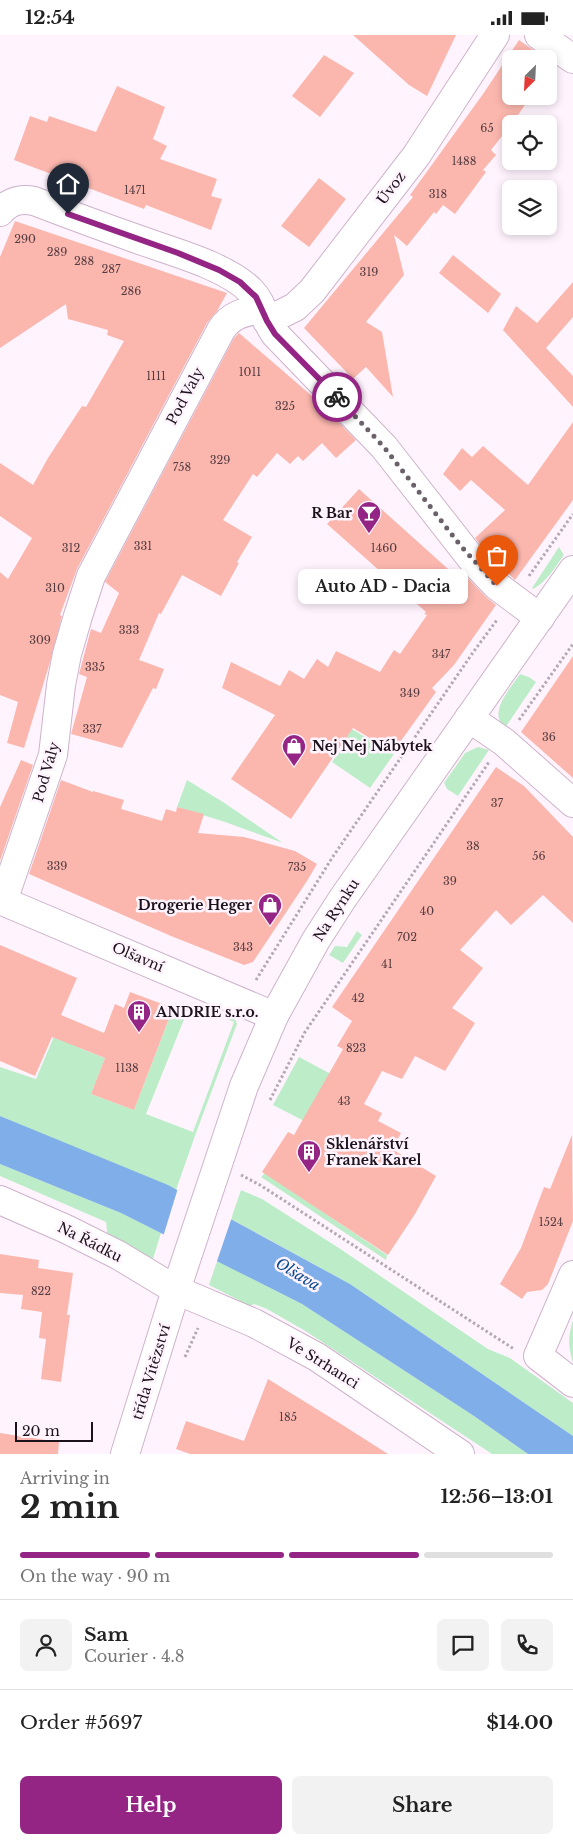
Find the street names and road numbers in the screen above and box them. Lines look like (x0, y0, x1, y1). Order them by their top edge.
street label: Úvoz (372, 167, 409, 208)
street label: Pod Valy (162, 364, 208, 428)
street label: Pod Valy (29, 740, 63, 804)
street label: Na Rynku (309, 875, 363, 945)
street label: Olšavní (109, 938, 167, 976)
street label: Na Řádku (55, 1218, 126, 1266)
street label: třída Vítězství (128, 1322, 174, 1422)
street label: Ve Strhanci (283, 1333, 363, 1392)

